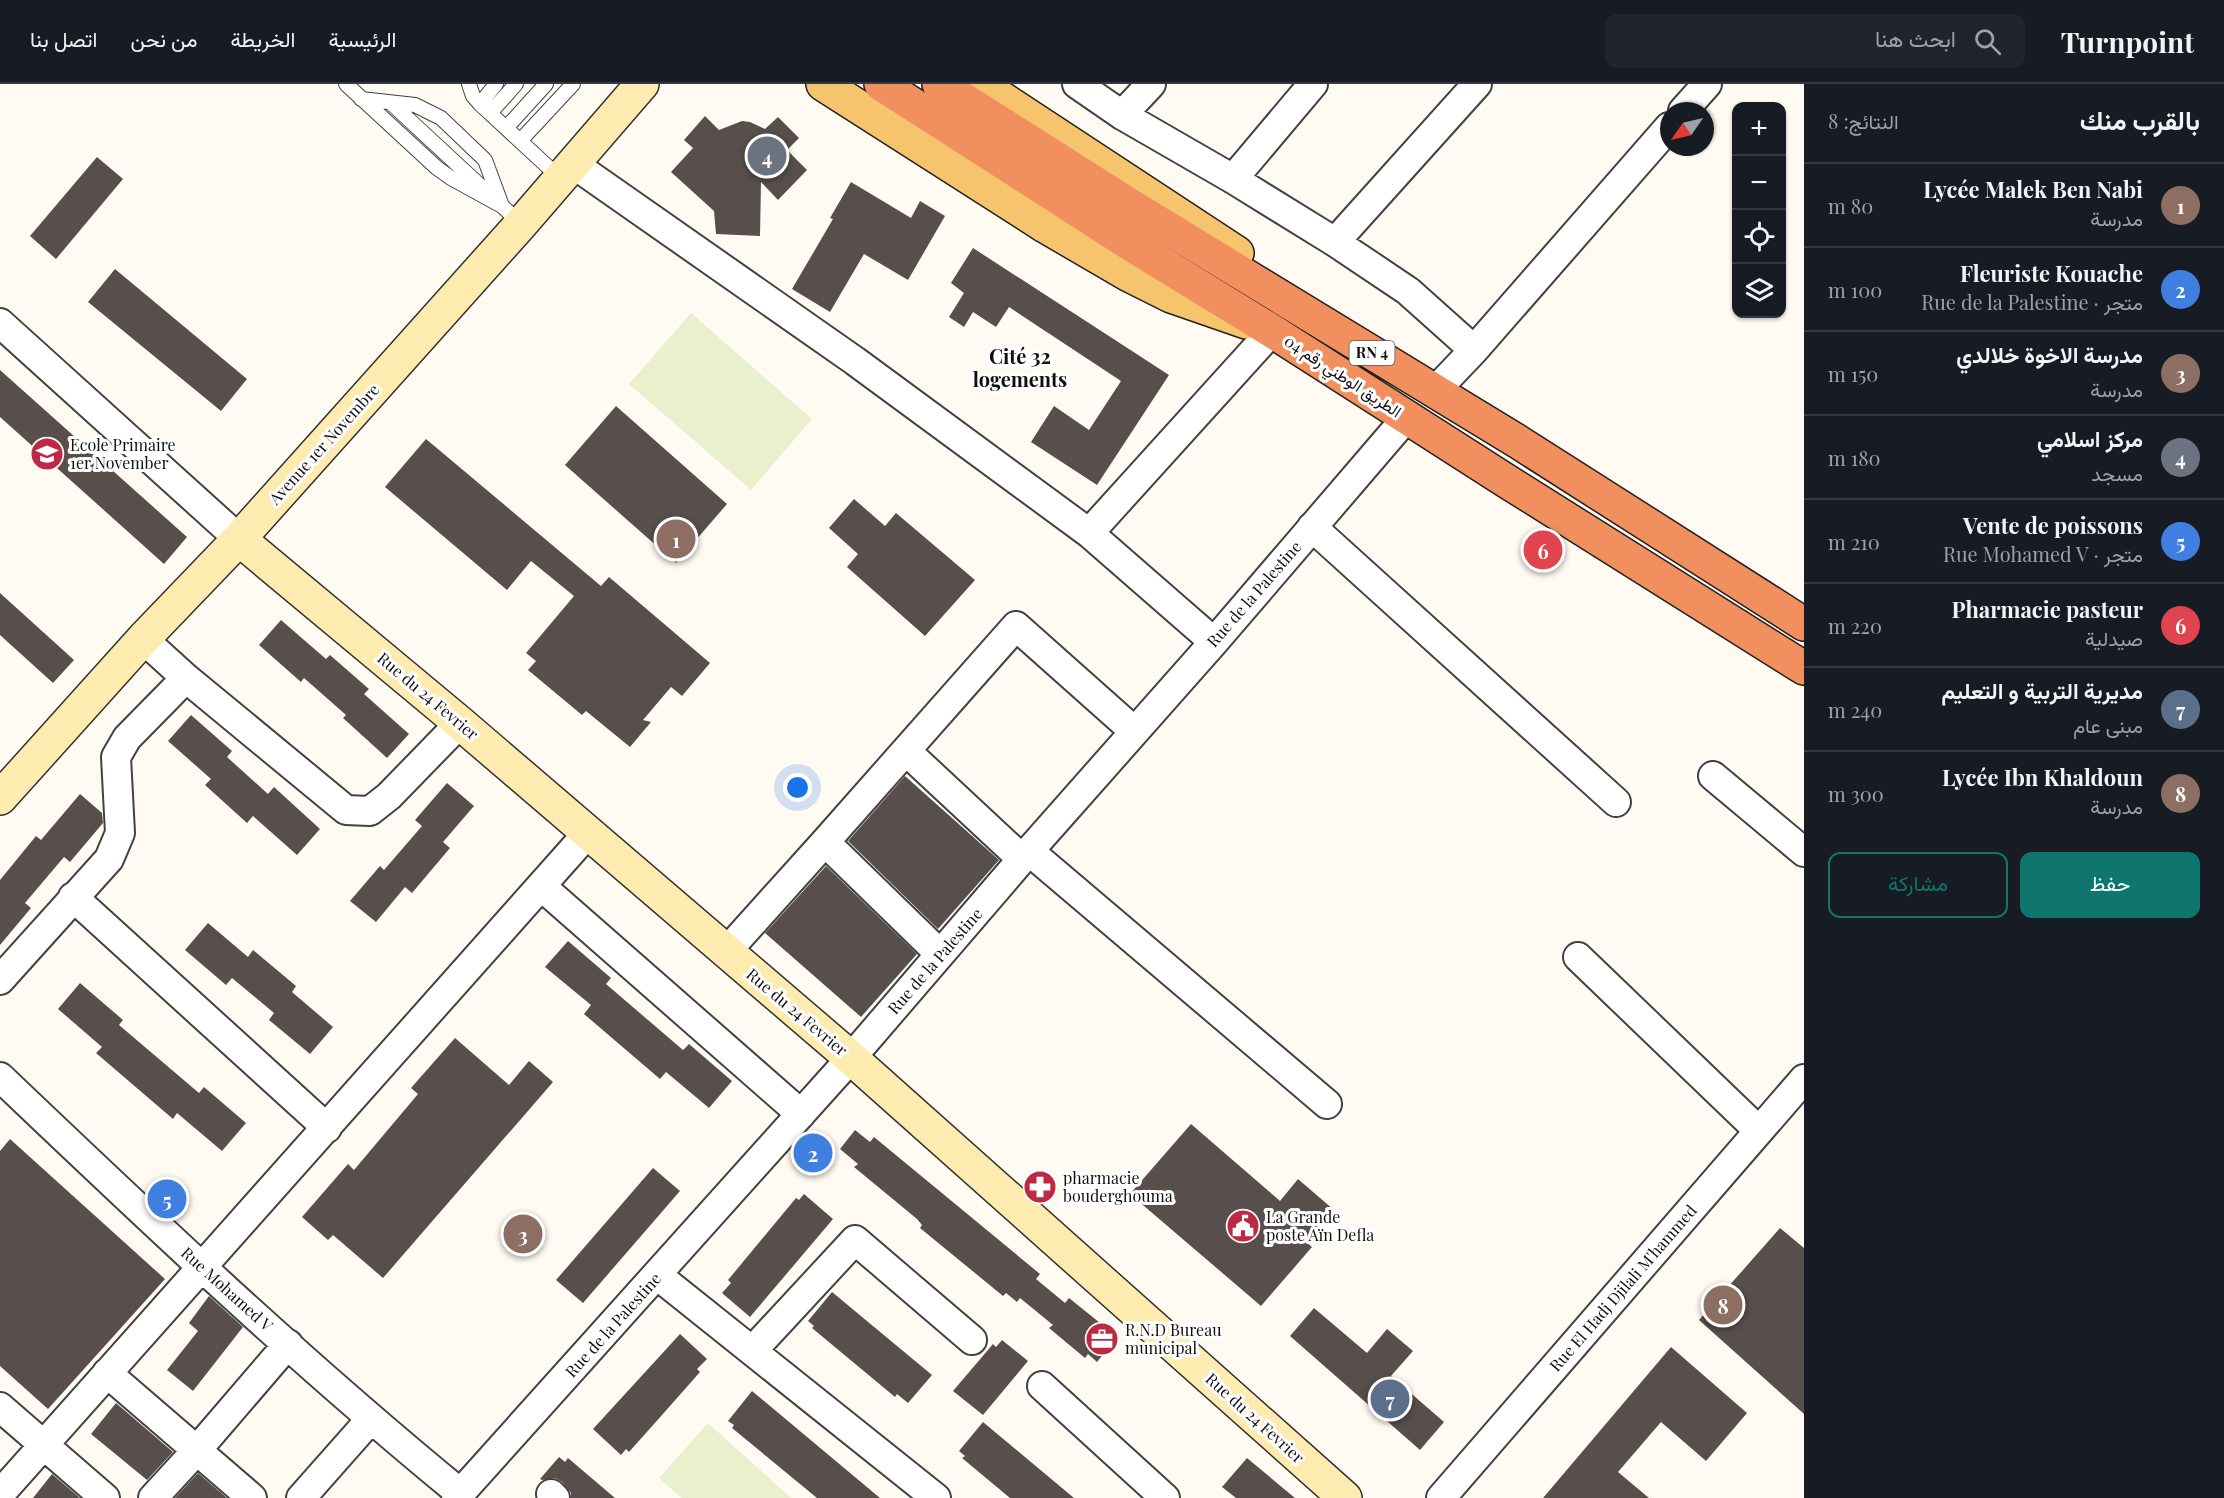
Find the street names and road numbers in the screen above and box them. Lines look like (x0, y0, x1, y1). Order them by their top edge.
street label: الطريق الوطني رقم 04 (1279, 330, 1406, 425)
road number: RN 4 (1350, 341, 1394, 365)
street label: Avenue 1er Novembre (263, 379, 383, 509)
street label: Rue de la Palestine (1202, 536, 1305, 651)
street label: Rue du 24 Fevrier (374, 647, 483, 744)
street label: Rue de la Palestine (883, 903, 986, 1018)
street label: Rue du 24 Fevrier (743, 963, 852, 1060)
street label: Rue El Hadj Djilali M'hammed (1544, 1200, 1701, 1375)
street label: Rue Mohamed V (177, 1242, 278, 1336)
street label: Rue de la Palestine (560, 1268, 665, 1381)
street label: Rue du 24 Fevrier (1202, 1368, 1309, 1467)

